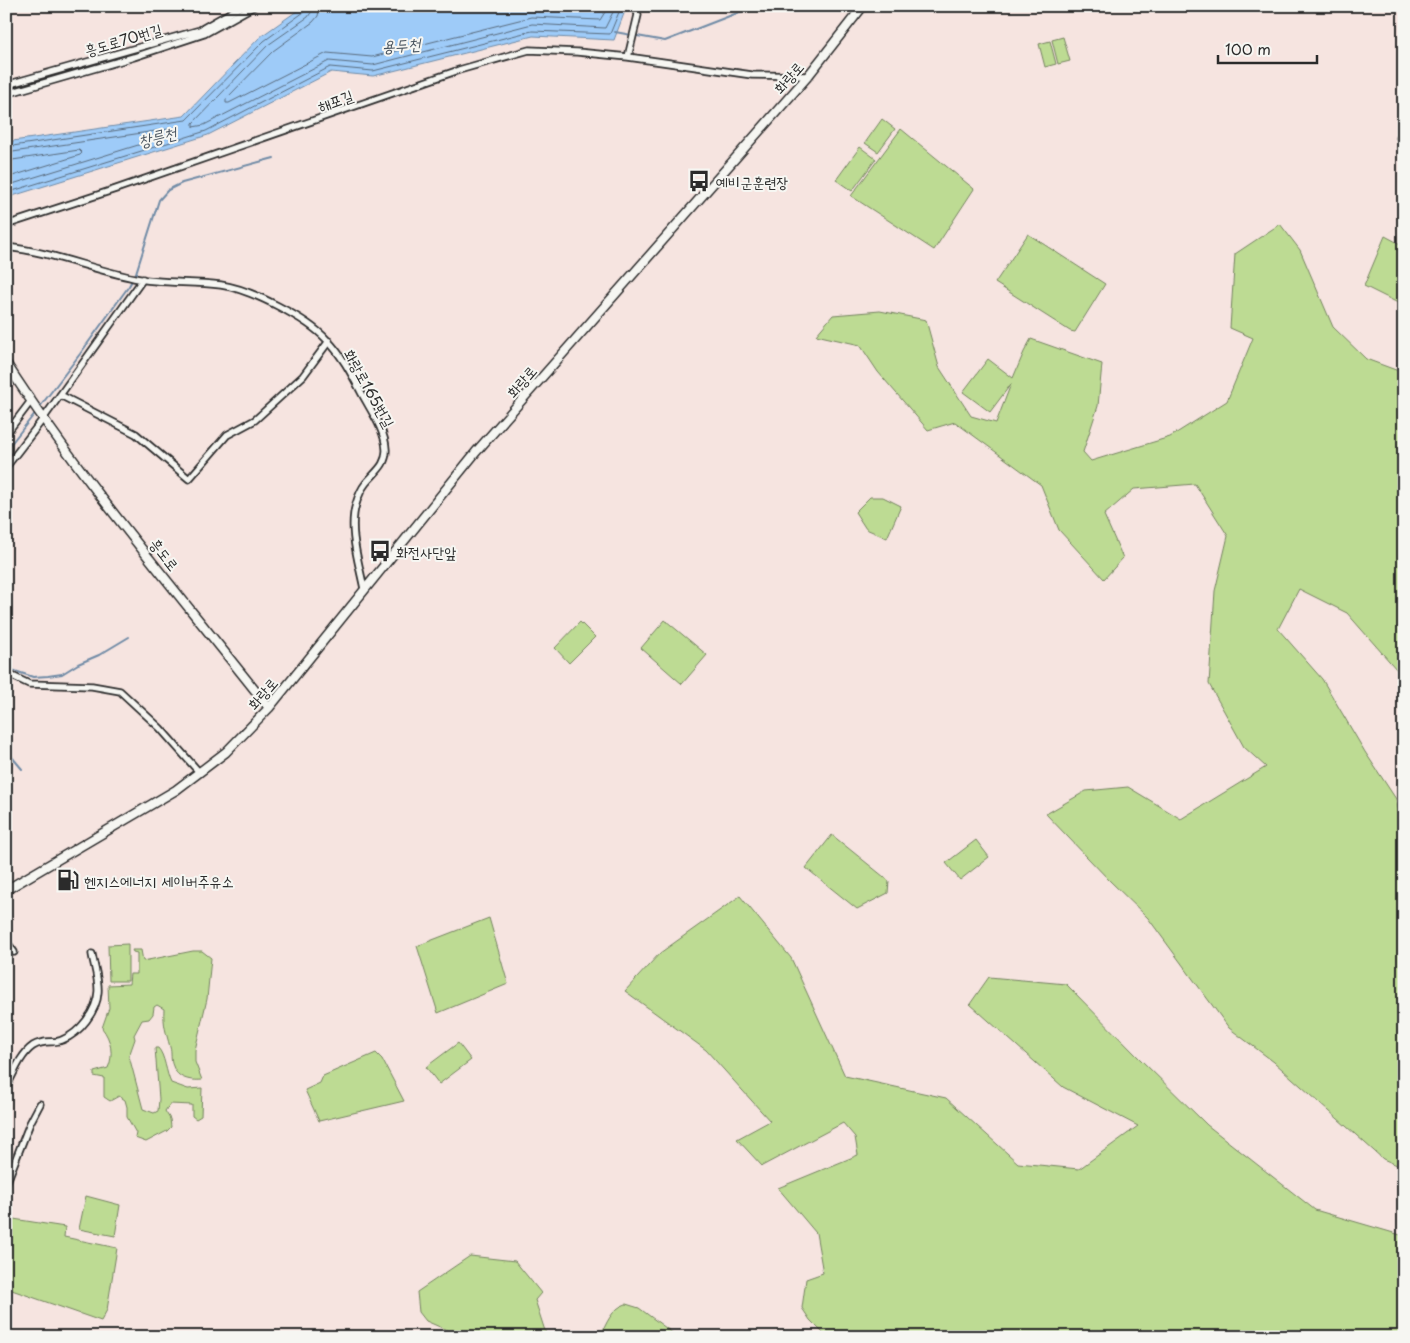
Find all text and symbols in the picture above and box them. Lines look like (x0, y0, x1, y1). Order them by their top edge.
street label: 흥도로70번길 (82, 17, 164, 61)
water label: 용두천 (381, 31, 423, 57)
scale bar (1218, 32, 1316, 64)
text: 100 m (1225, 37, 1271, 60)
street label: 화랑로 (767, 56, 809, 98)
street label: 해포길 (314, 83, 356, 117)
water label: 창릉천 (135, 119, 181, 152)
bus stop icon: 예비군훈련장 (686, 168, 712, 194)
place label: 예비군훈련장 (716, 170, 788, 193)
street label: 화랑로165번길 (339, 344, 401, 432)
street label: 화랑로 (500, 360, 542, 402)
street label: 흥도로 (145, 533, 185, 575)
bus stop icon: 화전사단앞 (367, 538, 393, 564)
place label: 화전사단앞 (396, 540, 456, 563)
street label: 화랑로 (241, 672, 283, 714)
fuel station icon: 헨지스에너지 세이버주유소 (55, 867, 81, 893)
place label: 헨지스에너지 세이버주유소 (84, 869, 234, 892)

